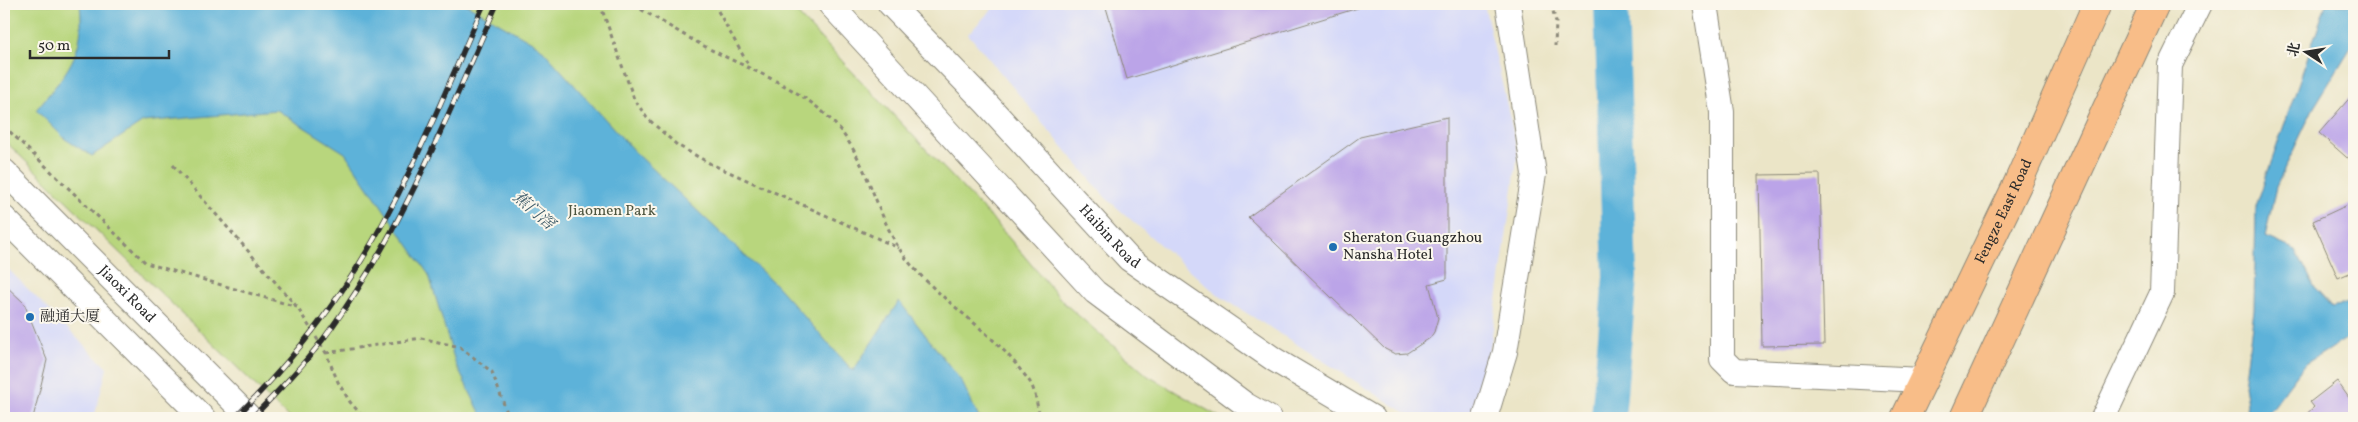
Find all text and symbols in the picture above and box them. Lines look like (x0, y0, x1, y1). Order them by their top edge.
scale bar (30, 28, 169, 60)
north arrow (2280, 28, 2330, 78)
text: 50 m (38, 36, 70, 57)
text: 北 (2284, 41, 2305, 58)
street label: Fengze East Road (1970, 156, 2038, 268)
water label: 蕉门滘 (508, 187, 561, 237)
street label: Haibin Road (1074, 200, 1144, 274)
park label: Jiaomen Park (568, 201, 656, 222)
place label: Sheraton Guangzhou Nansha Hotel (1343, 228, 1482, 266)
marker: Sheraton Guangzhou Nansha Hotel (1327, 241, 1339, 253)
street label: Jiaoxi Road (93, 261, 160, 328)
place label: 融通大厦 (40, 307, 100, 328)
marker: 融通大厦 (24, 311, 36, 323)

